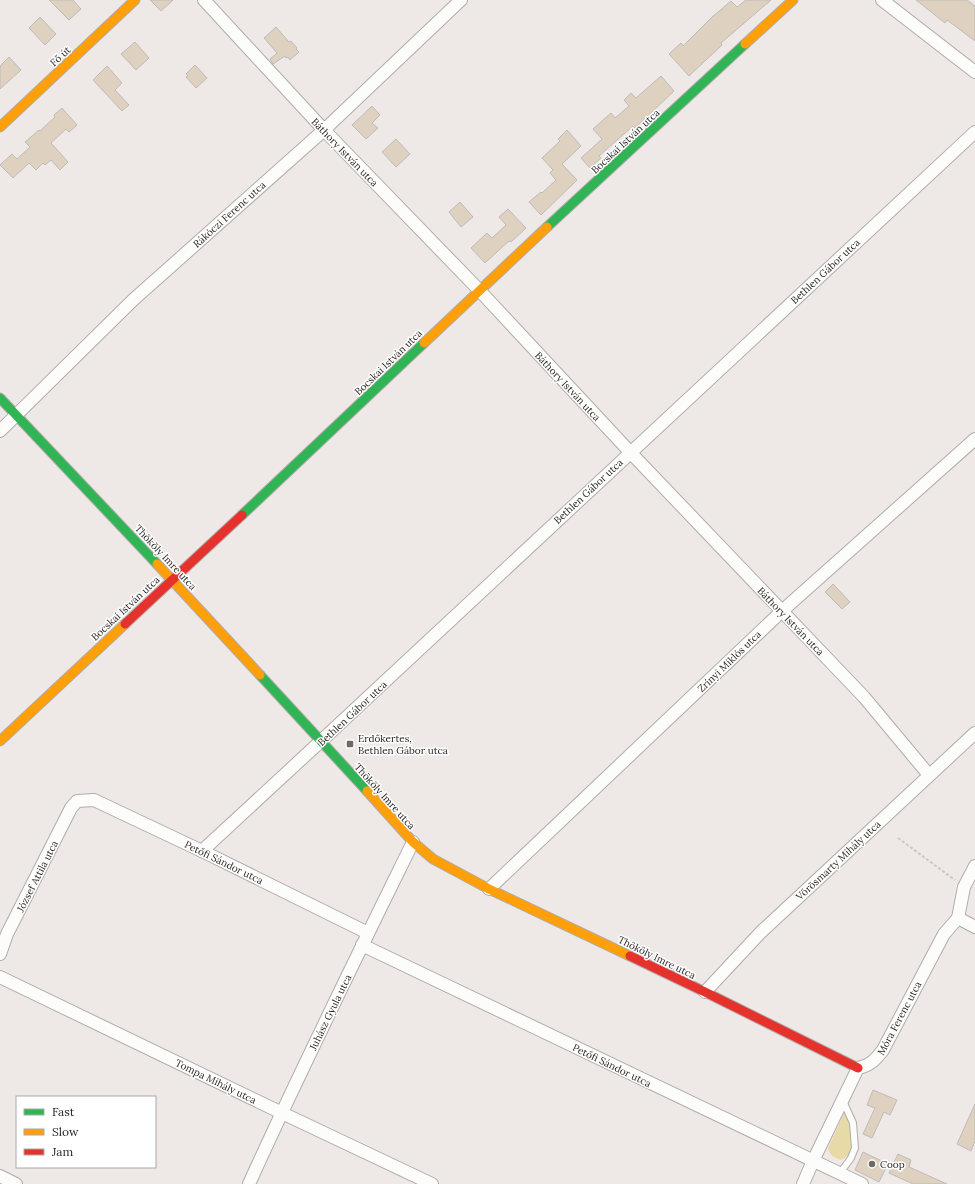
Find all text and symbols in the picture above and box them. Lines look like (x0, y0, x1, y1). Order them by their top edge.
street label: Fő út (47, 43, 74, 69)
street label: Bocskai István utca (588, 106, 662, 176)
street label: Báthory István utca (309, 115, 381, 189)
street label: Rákóczi Ferenc utca (190, 178, 268, 250)
street label: Bethlen Gábor utca (788, 236, 863, 307)
street label: Bocskai István utca (352, 327, 425, 398)
street label: Báthory István utca (532, 349, 603, 424)
street label: Bethlen Gábor utca (551, 456, 626, 527)
street label: Thököly Imre utca (132, 522, 199, 593)
street label: Bocskai István utca (88, 573, 162, 643)
street label: Báthory István utca (755, 584, 827, 658)
street label: Zrínyi Miklós utca (695, 628, 764, 695)
street label: Bethlen Gábor utca (315, 678, 390, 749)
place label: Erdőkertes, Bethlen Gábor utca (358, 732, 448, 757)
marker: Erdőkertes, Bethlen Gábor utca (345, 739, 355, 749)
street label: Thököly Imre utca (351, 760, 418, 832)
street label: Vörösmarty Mihály utca (793, 818, 883, 904)
street label: József Attila utca (13, 838, 61, 915)
street label: Petőfi Sándor utca (182, 838, 265, 887)
street label: Thököly Imre utca (616, 933, 698, 982)
street label: Juhász Gyula utca (306, 972, 354, 1053)
street label: Móra Ferenc utca (875, 979, 924, 1057)
street label: Petőfi Sándor utca (570, 1041, 653, 1090)
street label: Tompa Mihály utca (173, 1056, 258, 1107)
legend (16, 1096, 156, 1168)
text: Fast (52, 1104, 75, 1119)
text: Slow (52, 1124, 79, 1139)
text: Jam (51, 1144, 73, 1159)
place label: Coop (880, 1158, 905, 1171)
marker: Coop (867, 1159, 877, 1169)

